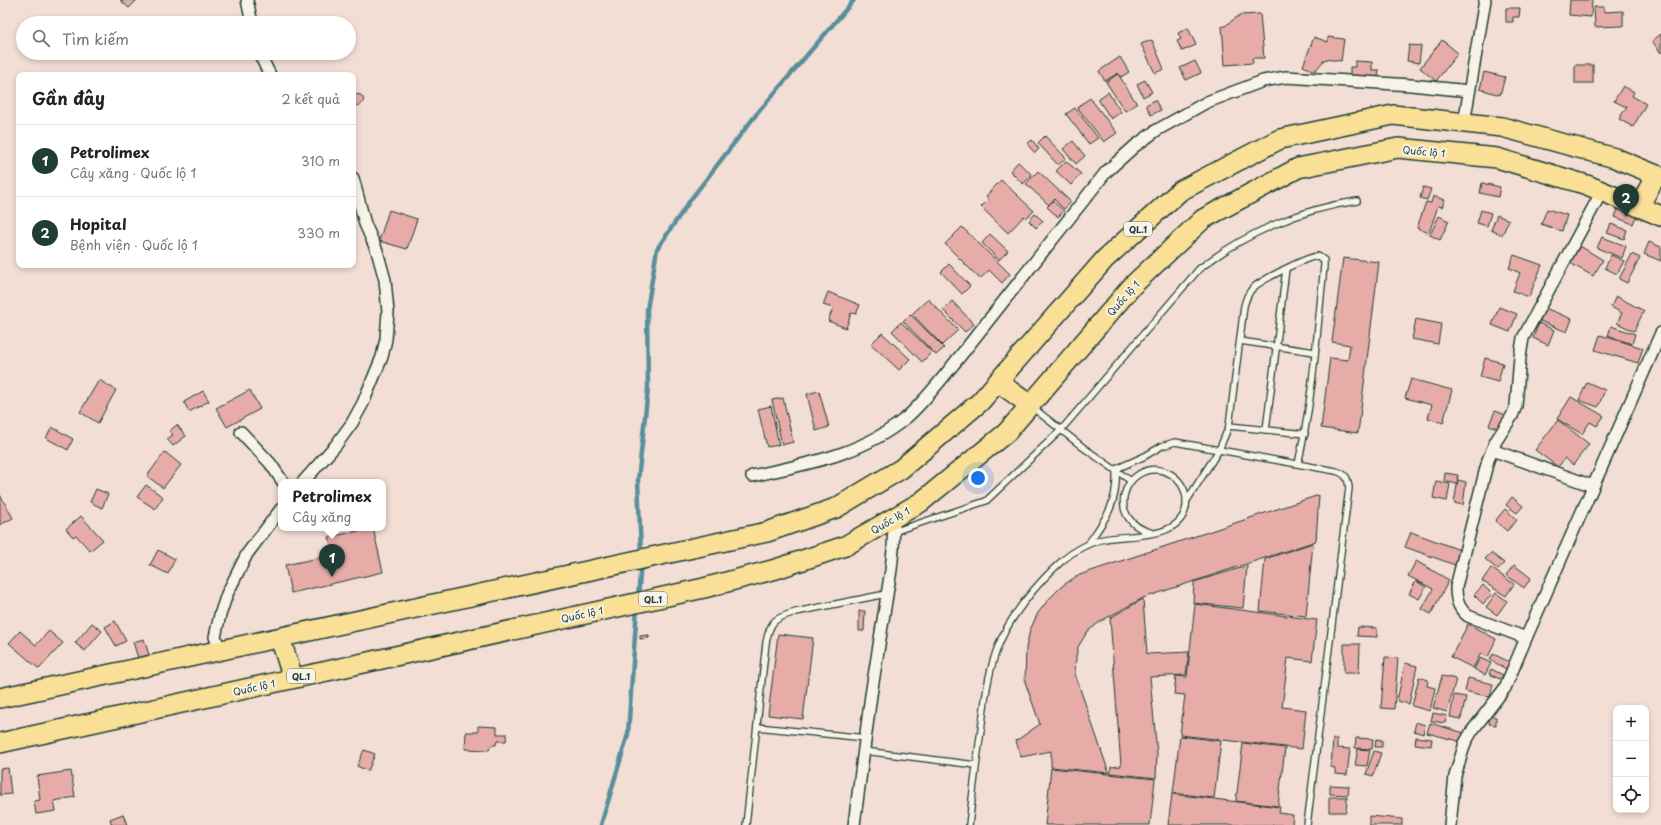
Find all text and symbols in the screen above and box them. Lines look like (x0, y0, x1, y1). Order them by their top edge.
search box (16, 16, 356, 60)
icon: search (30, 27, 52, 49)
text: Tìm kiếm (62, 27, 129, 50)
text: Gần đây (32, 85, 105, 111)
text: 2 kết quả (281, 89, 340, 108)
text: Petrolimex (70, 140, 149, 163)
street label: Quốc lộ 1 (1402, 142, 1446, 160)
text: 1 (42, 151, 48, 170)
text: 310 m (301, 151, 340, 170)
text: Cây xăng · Quốc lộ 1 (70, 163, 196, 182)
pin: 2 (1613, 184, 1639, 217)
text: Hopital (70, 212, 127, 235)
road number: QL.1 (1124, 222, 1152, 236)
text: 2 (40, 223, 50, 242)
text: 330 m (297, 223, 340, 242)
text: Bệnh viện · Quốc lộ 1 (70, 235, 198, 254)
street label: Quốc lộ 1 (1103, 277, 1143, 319)
your location (968, 468, 988, 488)
popup (278, 479, 386, 531)
text: Petrolimex (292, 484, 372, 507)
street label: Quốc lộ 1 (868, 503, 912, 537)
text: Cây xăng (292, 507, 351, 526)
pin: 1 (319, 544, 345, 577)
road number: QL.1 (639, 592, 667, 606)
street label: Quốc lộ 1 (559, 602, 605, 626)
road number: QL.1 (287, 669, 315, 683)
street label: Quốc lộ 1 (231, 675, 277, 699)
map controls (1613, 705, 1649, 813)
button: + (1613, 705, 1649, 741)
button: − (1613, 741, 1649, 777)
button: locate (1613, 777, 1649, 813)

